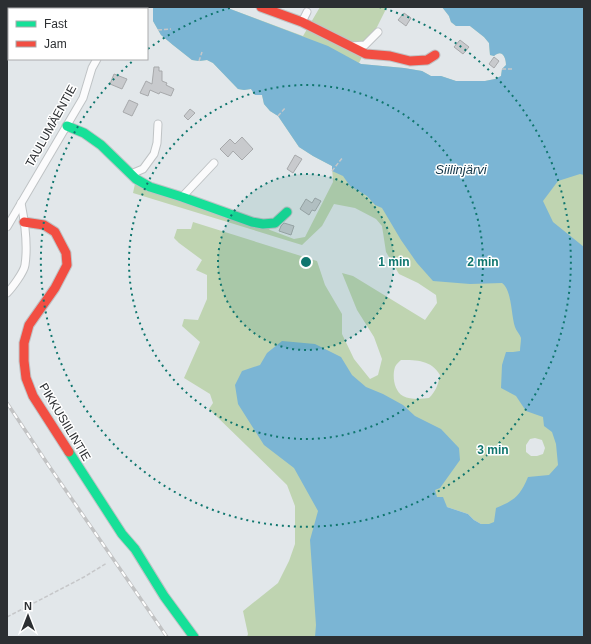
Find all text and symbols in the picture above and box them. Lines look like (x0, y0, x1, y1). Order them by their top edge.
legend (8, 8, 148, 60)
text: Fast (44, 17, 68, 31)
text: Jam (44, 37, 67, 51)
street label: TAULUMÄENTIE (23, 82, 79, 170)
water label: Siilinjärvi (435, 162, 488, 177)
centre of rings (299, 255, 313, 269)
text: 1 min (378, 255, 410, 269)
text: 2 min (467, 255, 499, 269)
street label: PIKKUSIILINTIE (36, 381, 94, 463)
text: 3 min (477, 443, 509, 457)
north arrow (8, 596, 48, 636)
text: N (24, 600, 32, 612)

